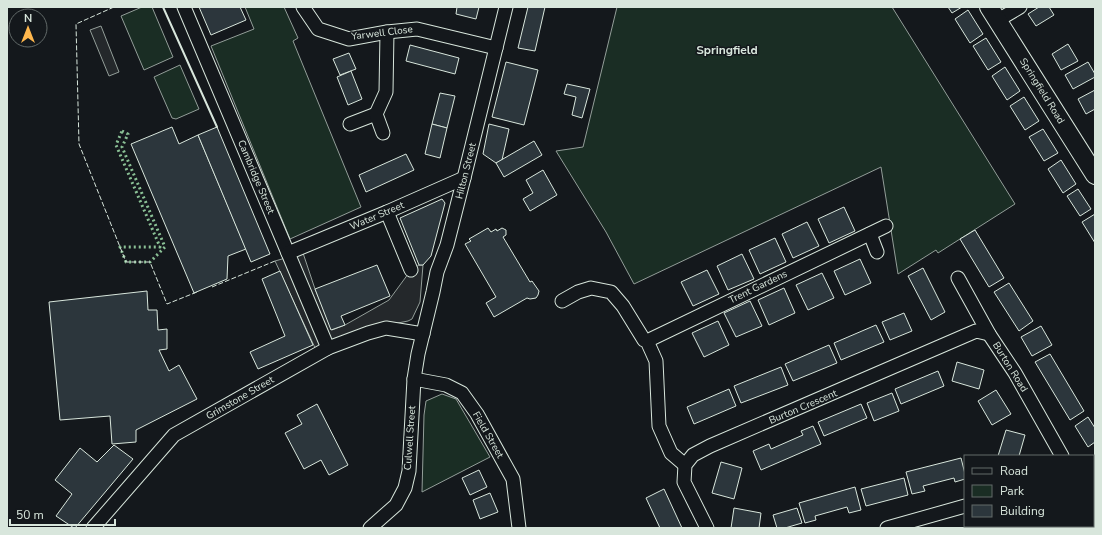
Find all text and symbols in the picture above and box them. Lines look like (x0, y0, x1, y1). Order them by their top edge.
north arrow (8, 8, 48, 48)
text: N (24, 11, 32, 26)
street label: Yarwell Close (349, 22, 414, 44)
district label: Springfield (696, 42, 758, 58)
street label: Springfield Road (1016, 56, 1068, 127)
street label: Cambridge Street (234, 138, 278, 217)
street label: Hilton Street (452, 141, 480, 201)
street label: Water Street (348, 198, 407, 234)
street label: Trent Gardens (726, 267, 790, 307)
street label: Burton Road (989, 339, 1031, 395)
street label: Grimstone Street (203, 373, 277, 423)
street label: Burton Crescent (767, 386, 840, 428)
street label: Culwell Street (401, 405, 419, 471)
street label: Field Street (469, 409, 507, 461)
legend (964, 455, 1094, 527)
text: Road (1000, 463, 1028, 479)
text: Park (1000, 483, 1025, 499)
scale bar (10, 501, 115, 527)
text: Building (1000, 503, 1045, 519)
text: 50 m (16, 507, 44, 523)

